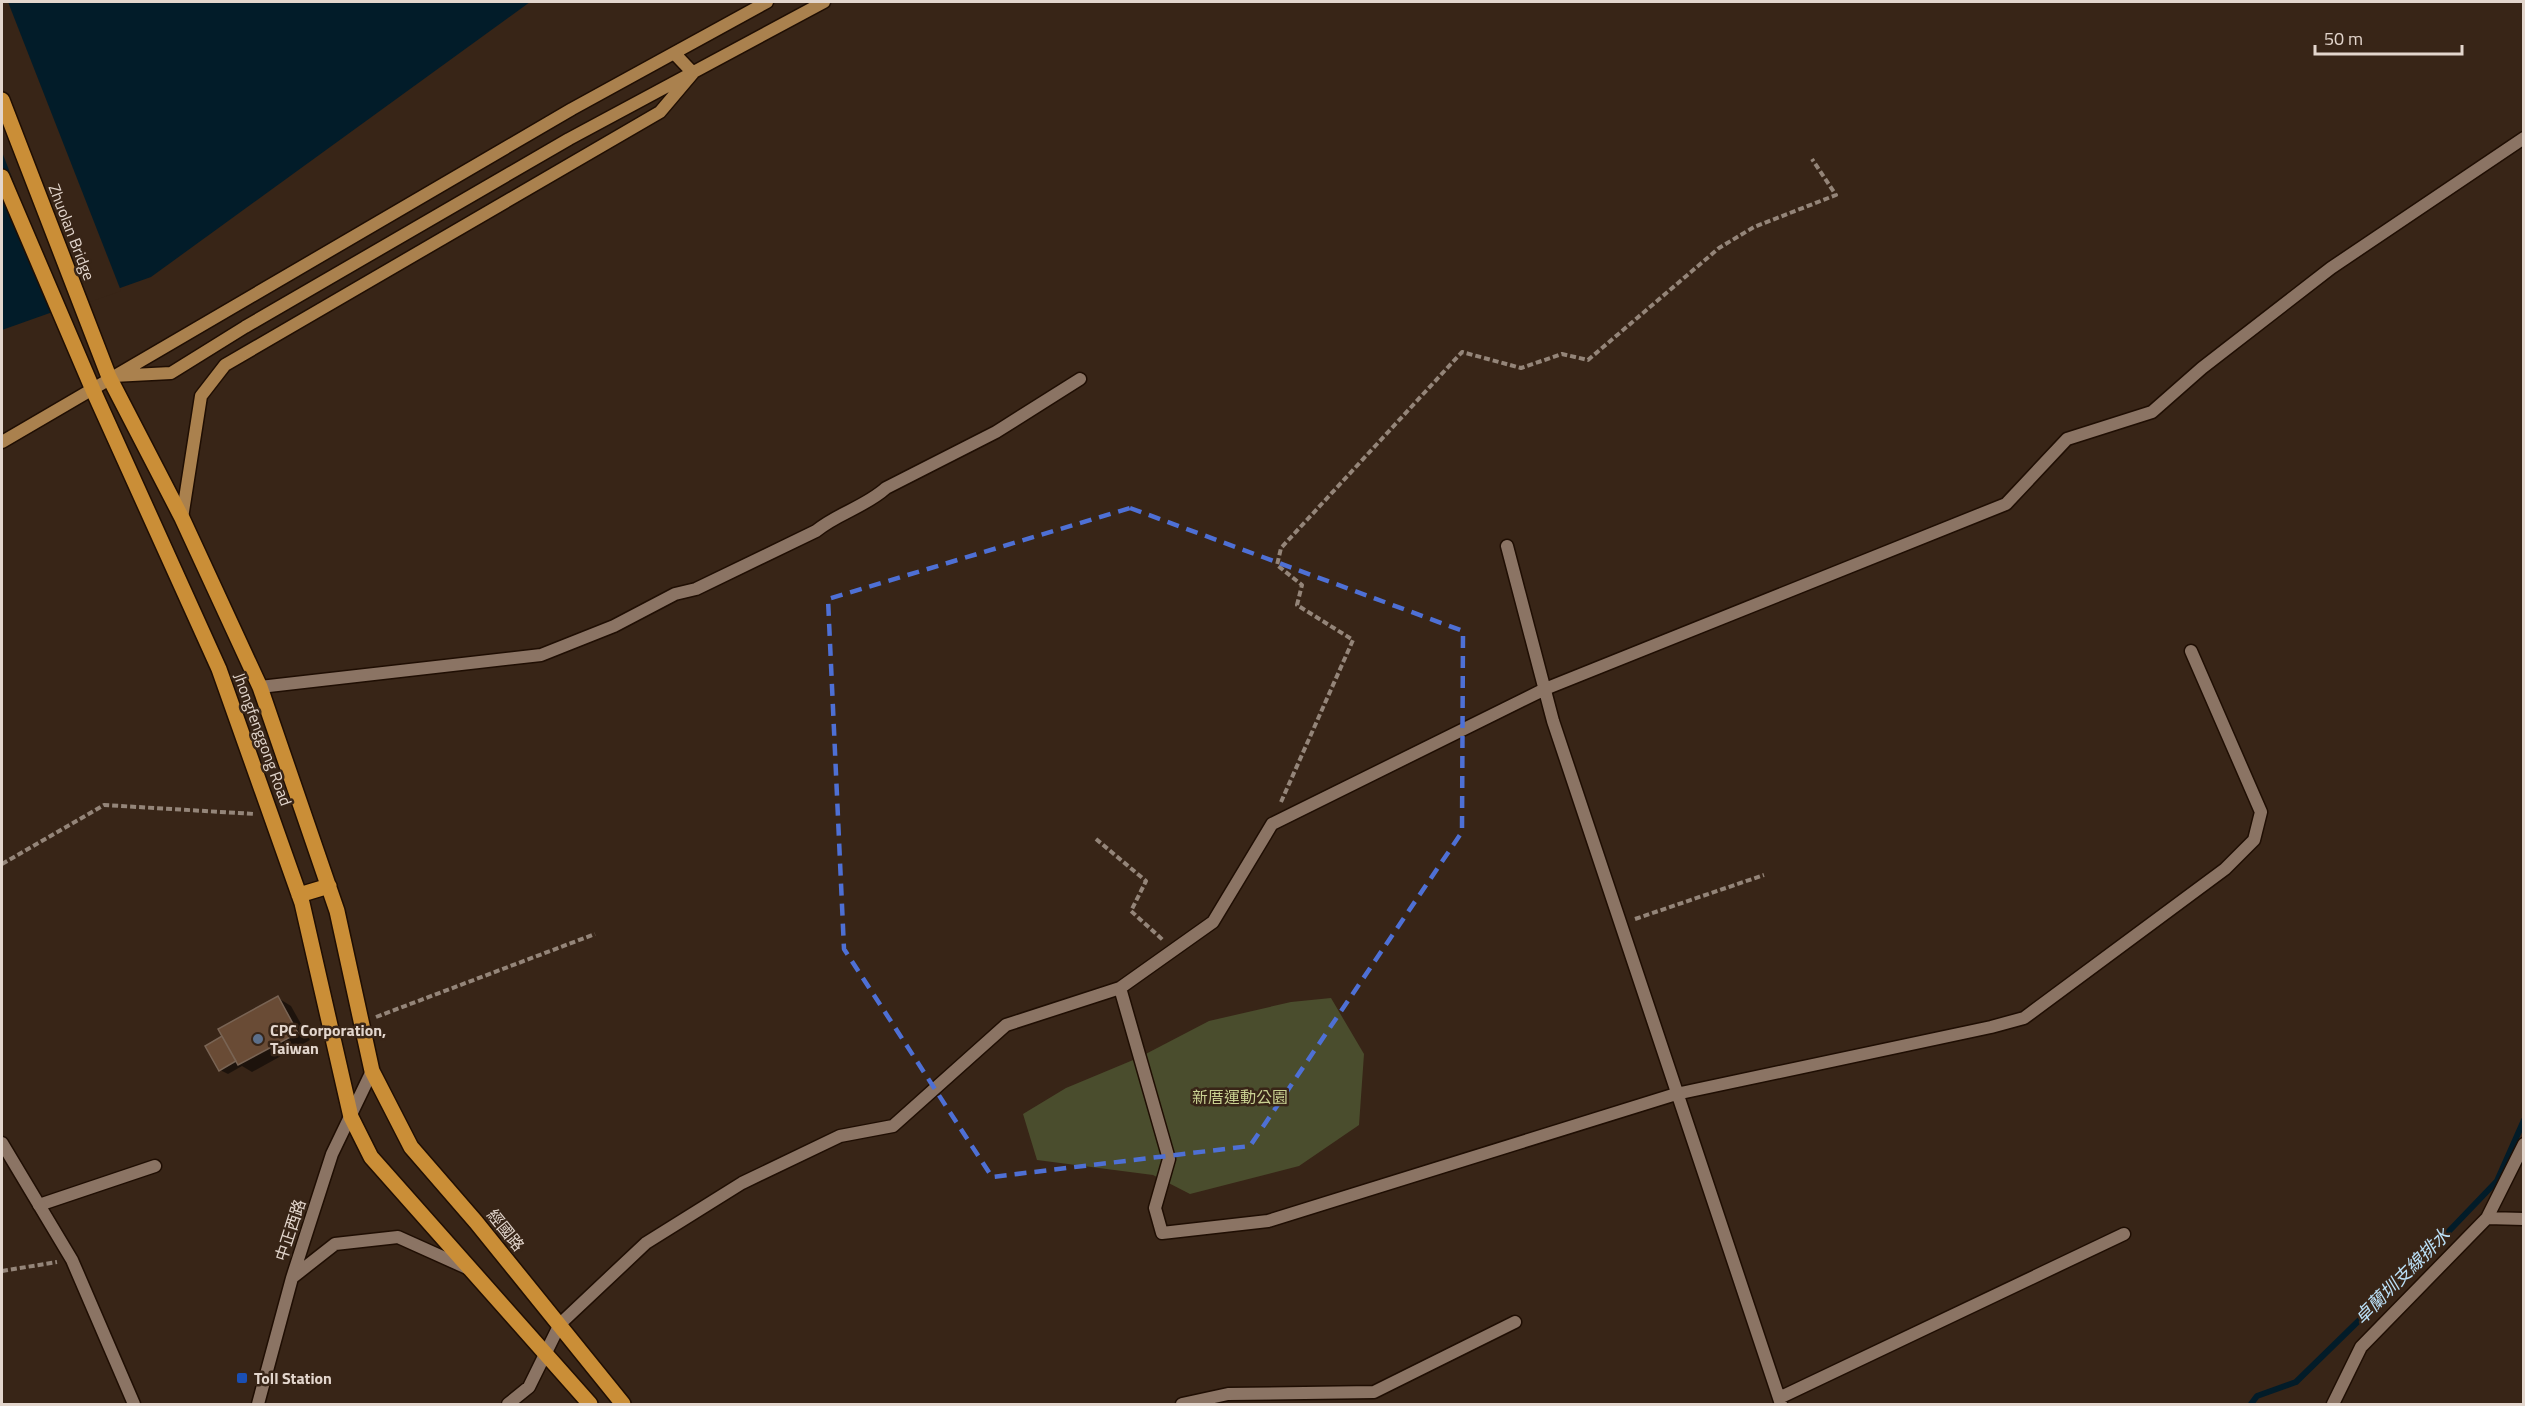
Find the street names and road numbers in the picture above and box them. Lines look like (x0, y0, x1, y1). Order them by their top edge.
street label: Zhuolan Bridge (43, 180, 101, 284)
street label: Jhongfenggong Road (228, 669, 298, 809)
street label: 中正西路 (269, 1196, 311, 1264)
street label: 經國路 (482, 1204, 530, 1256)

